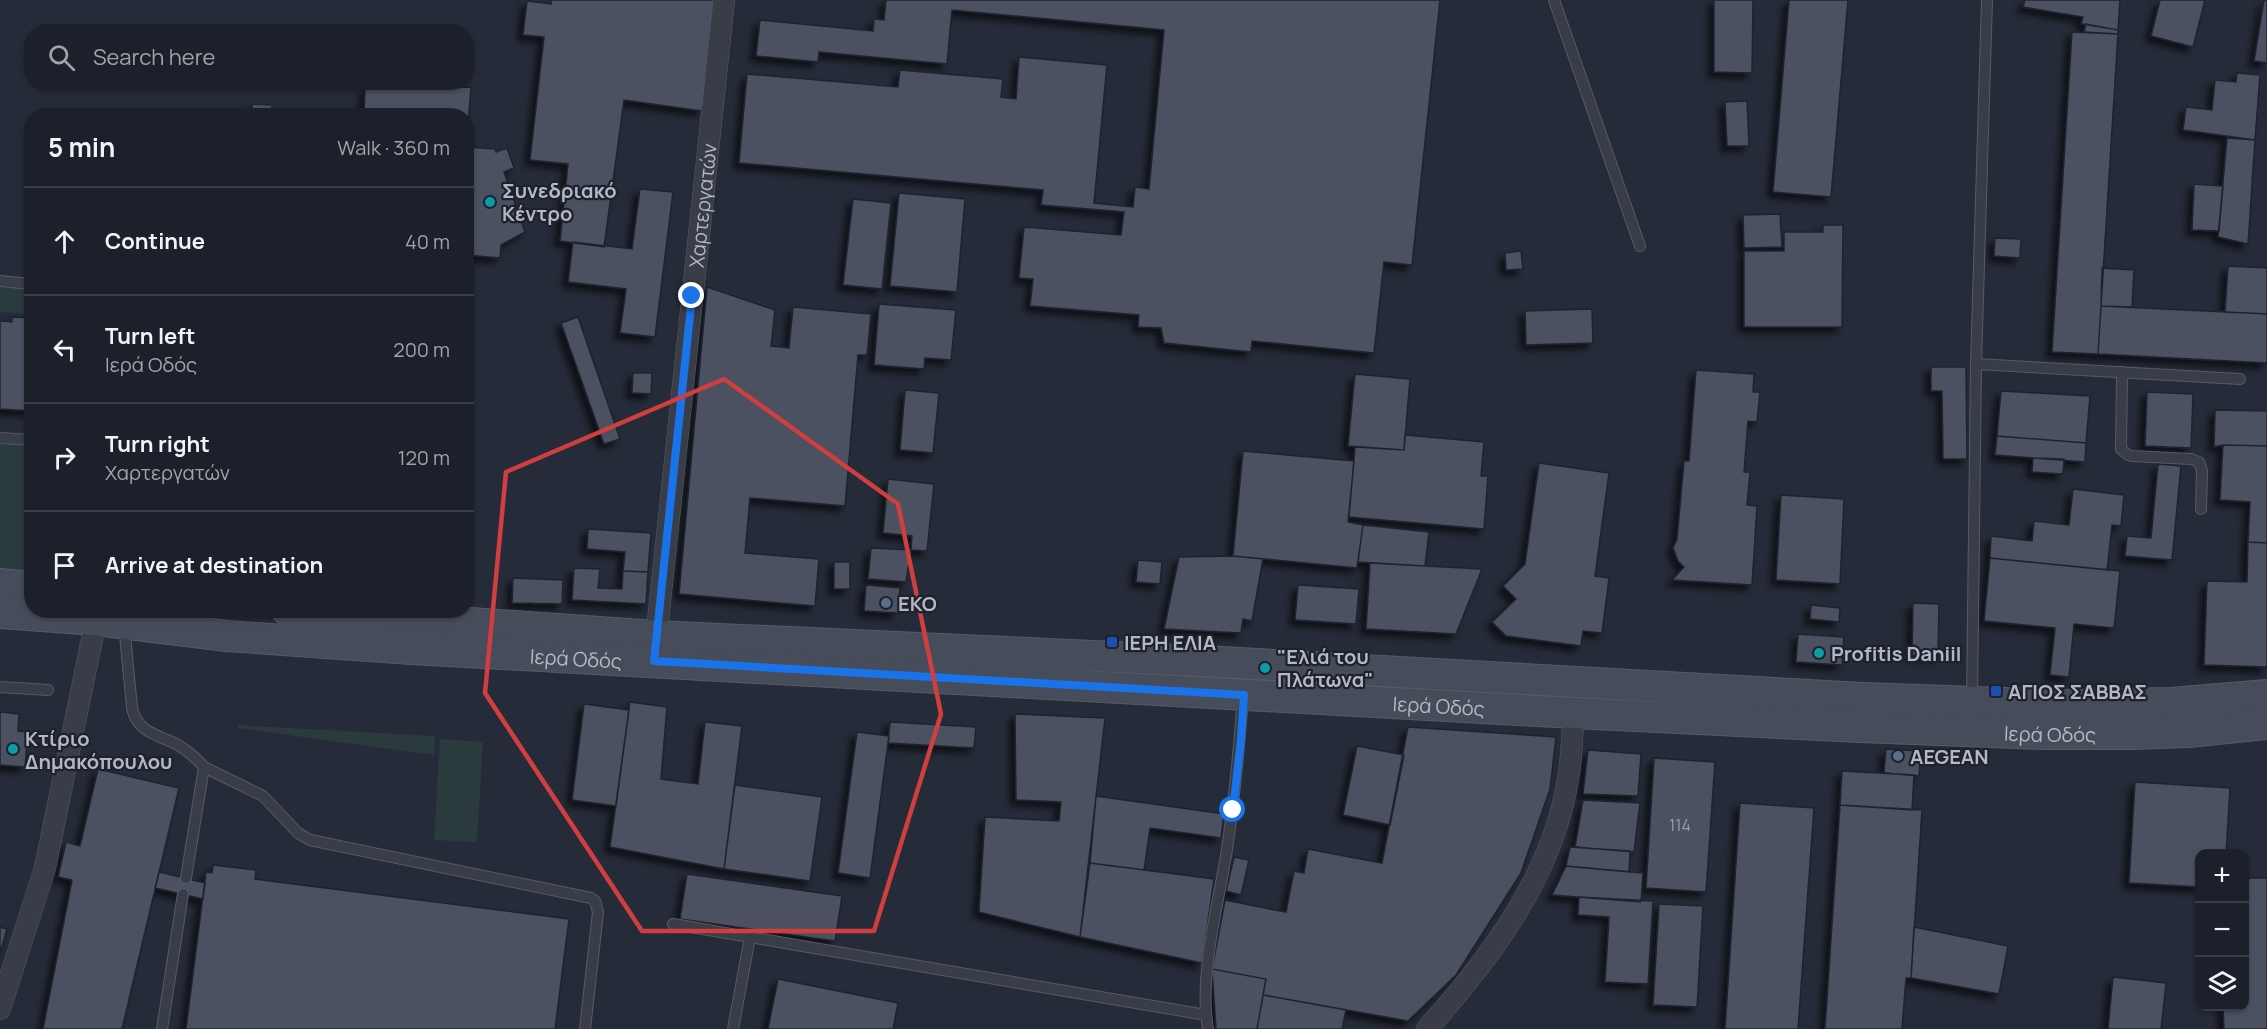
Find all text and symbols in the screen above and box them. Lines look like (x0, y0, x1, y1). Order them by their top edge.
search box (24, 24, 474, 90)
icon: search (45, 41, 78, 74)
text: Search here (93, 42, 215, 72)
text: 5 min (48, 129, 115, 165)
text: Walk · 360 m (337, 134, 450, 161)
street label: Χαρτεργατών (682, 142, 722, 269)
place label: Συνεδριακό Κέντρο (502, 177, 617, 227)
marker: Συνεδριακό Κέντρο (483, 195, 497, 209)
icon: ahead (48, 225, 81, 258)
text: Continue (105, 226, 205, 256)
text: 40 m (405, 228, 450, 255)
route end (678, 282, 704, 308)
text: Turn left (105, 321, 195, 351)
icon: left (48, 333, 81, 366)
text: 200 m (393, 336, 450, 363)
text: Ιερά Οδός (105, 351, 197, 378)
text: Turn right (105, 429, 210, 459)
icon: right (48, 441, 81, 474)
text: 120 m (398, 444, 450, 471)
text: Χαρτεργατών (105, 459, 230, 486)
icon: arrive (48, 549, 81, 582)
text: Arrive at destination (105, 550, 323, 580)
place label: EKO (898, 590, 937, 617)
marker: EKO (879, 596, 893, 610)
place label: ΙΕΡΗ ΕΛΙΑ (1124, 629, 1217, 656)
marker: ΙΕΡΗ ΕΛΙΑ (1105, 635, 1119, 649)
place label: Profitis Daniil (1831, 640, 1961, 667)
street label: Ιερά Οδός (529, 642, 623, 674)
place label: "Ελιά του Πλάτωνα" (1277, 643, 1374, 693)
marker: Profitis Daniil (1812, 646, 1826, 660)
marker: "Ελιά του Πλάτωνα" (1258, 661, 1272, 675)
place label: ΑΓΙΟΣ ΣΑΒΒΑΣ (2008, 678, 2147, 705)
marker: ΑΓΙΟΣ ΣΑΒΒΑΣ (1989, 684, 2003, 698)
street label: Ιερά Οδός (1392, 690, 1486, 722)
street label: Ιερά Οδός (2003, 719, 2096, 748)
place label: Κτίριο Δημακόπουλου (25, 725, 172, 775)
marker: Κτίριο Δημακόπουλου (6, 742, 20, 756)
place label: AEGEAN (1910, 743, 1989, 770)
marker: AEGEAN (1891, 749, 1905, 763)
route start (1219, 796, 1245, 822)
house number: 114 (1669, 814, 1691, 836)
map controls (2195, 849, 2249, 1011)
button: + (2195, 849, 2249, 903)
button: − (2195, 903, 2249, 957)
button: layers (2195, 957, 2249, 1011)

